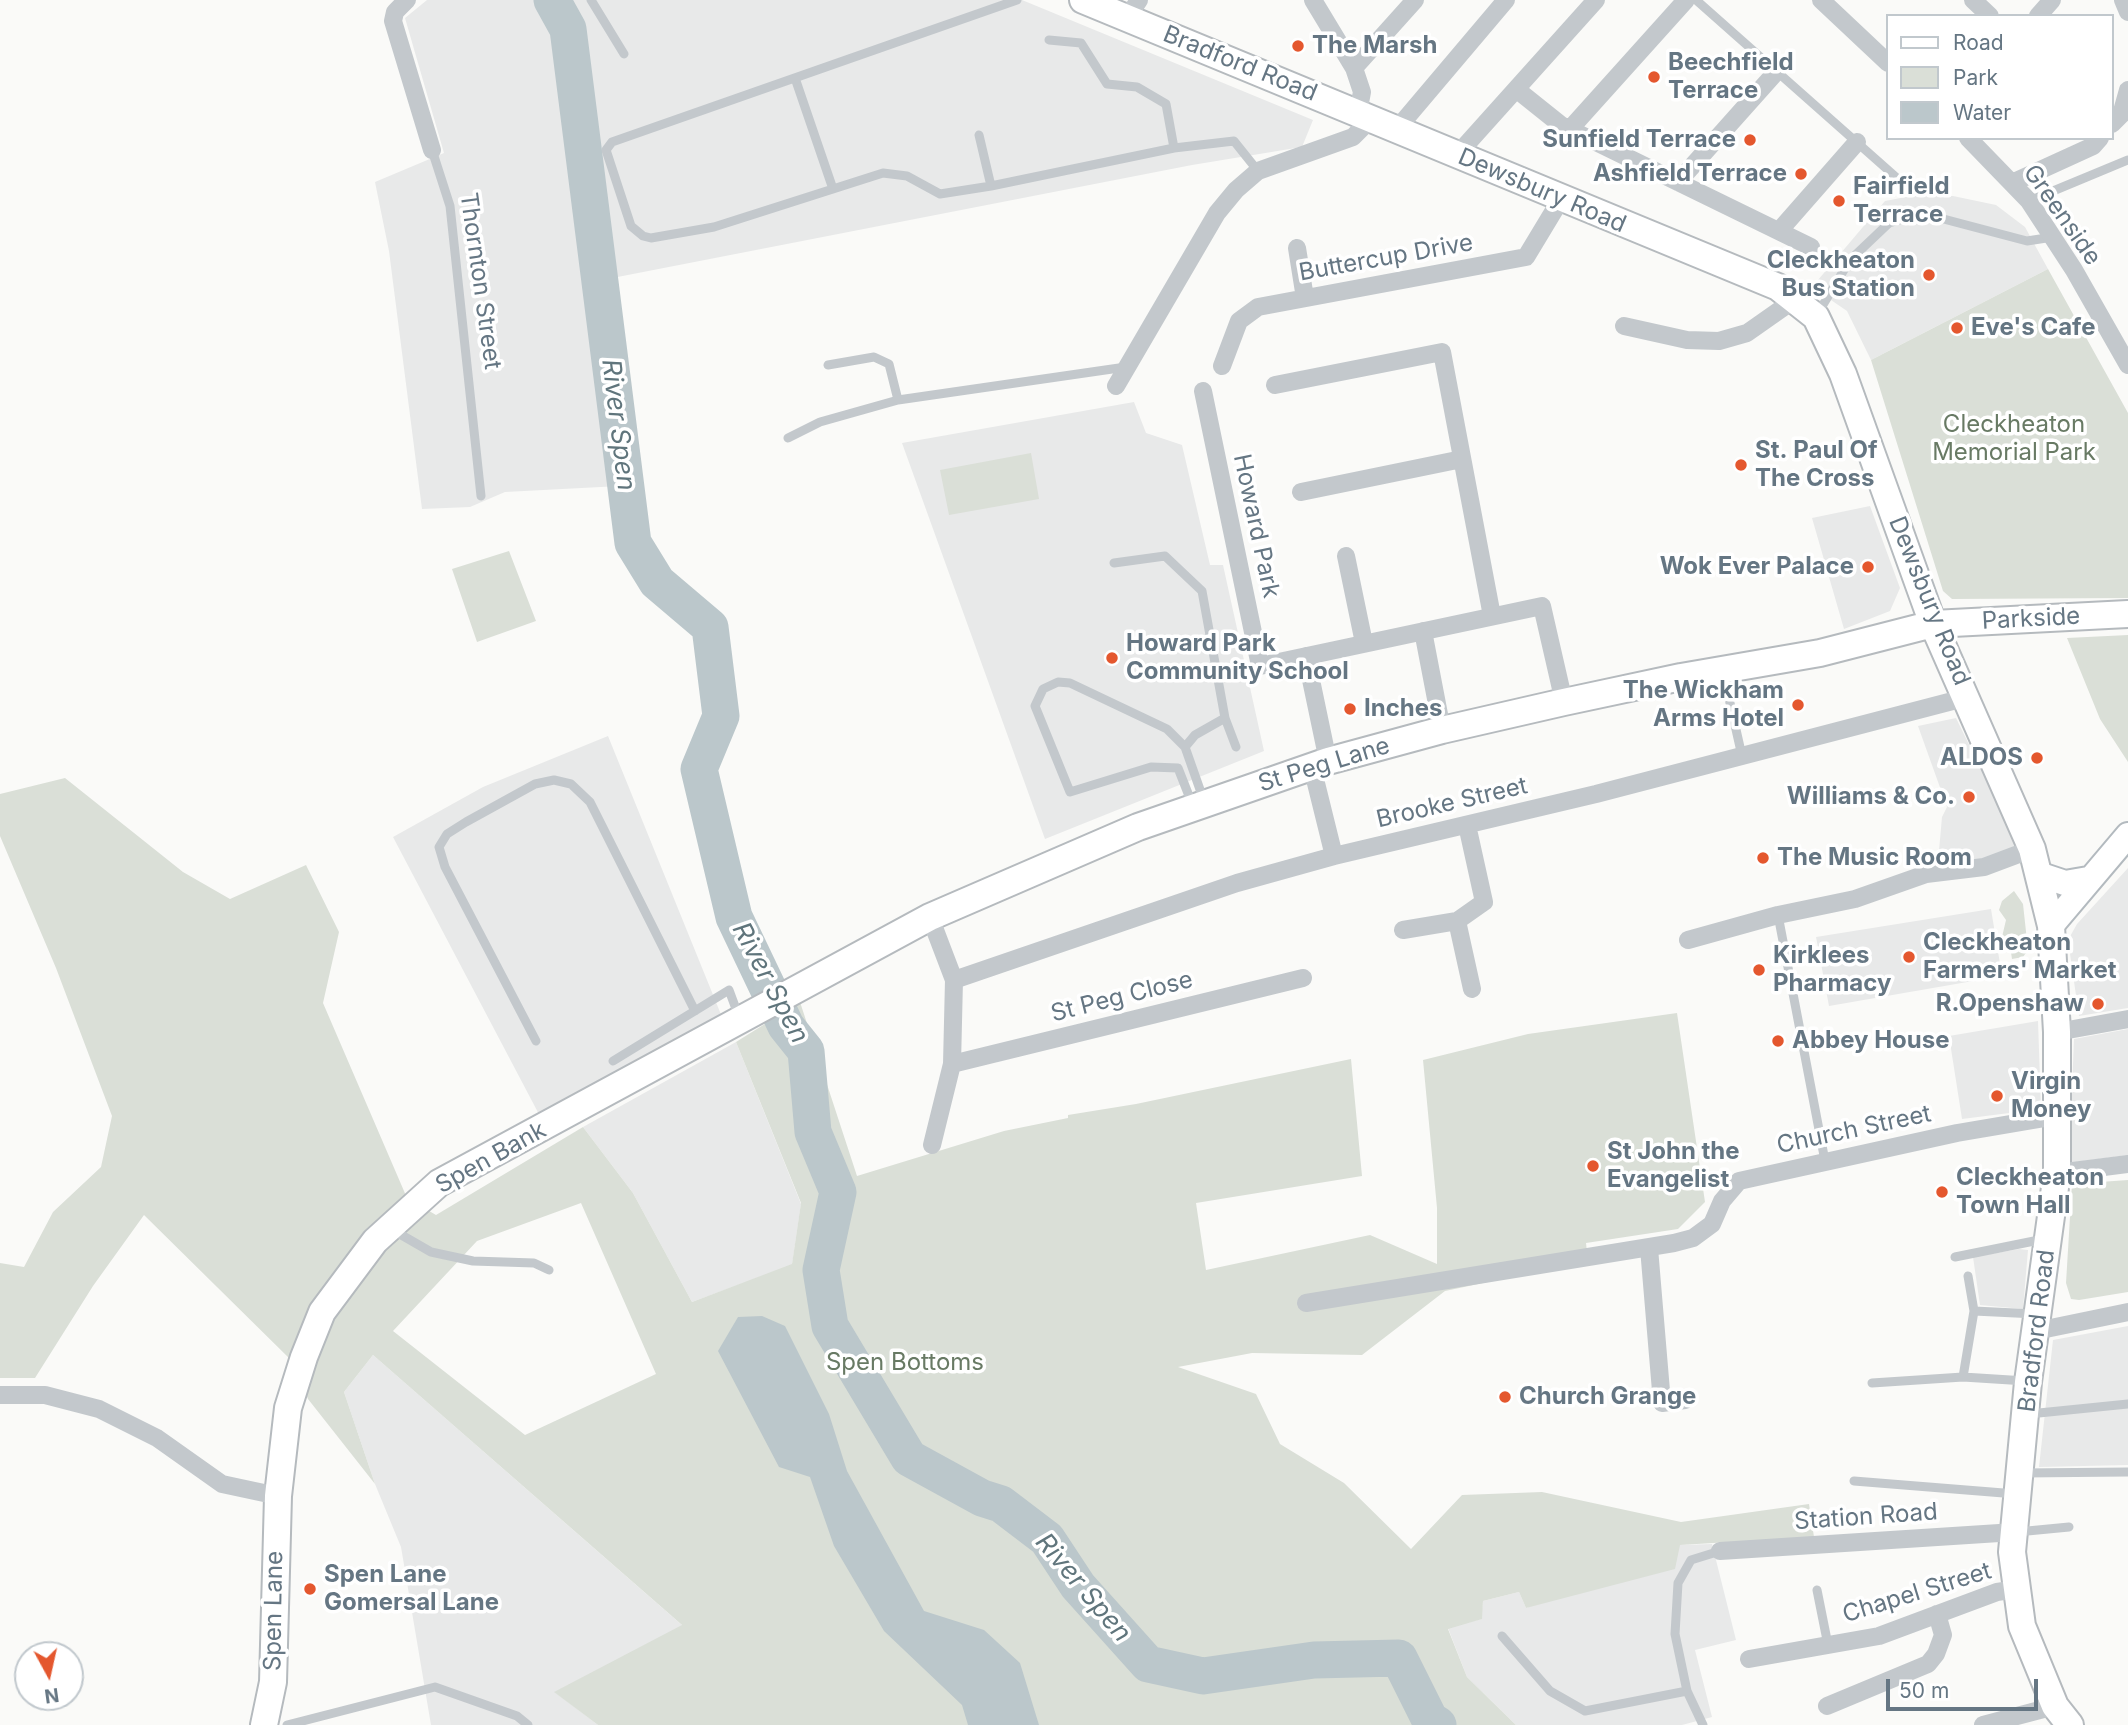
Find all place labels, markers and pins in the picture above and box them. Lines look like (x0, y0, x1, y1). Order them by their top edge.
place label: The Marsh (1312, 32, 1437, 60)
marker: The Marsh (1290, 38, 1306, 54)
place label: Beechfield Terrace (1668, 49, 1794, 105)
marker: Beechfield Terrace (1646, 69, 1662, 85)
place label: Sunfield Terrace (1542, 126, 1736, 154)
marker: Sunfield Terrace (1742, 132, 1758, 148)
place label: Ashfield Terrace (1593, 160, 1787, 188)
marker: Ashfield Terrace (1793, 166, 1809, 182)
place label: Fairfield Terrace (1853, 173, 1950, 229)
marker: Fairfield Terrace (1831, 193, 1847, 209)
place label: Cleckheaton Bus Station (1767, 247, 1915, 303)
marker: Cleckheaton Bus Station (1921, 267, 1937, 283)
place label: Eve's Cafe (1971, 314, 2095, 342)
marker: Eve's Cafe (1949, 320, 1965, 336)
place label: St. Paul Of The Cross (1755, 437, 1878, 493)
marker: St. Paul Of The Cross (1733, 457, 1749, 473)
place label: Wok Ever Palace (1660, 553, 1854, 581)
marker: Wok Ever Palace (1860, 559, 1876, 575)
place label: Howard Park Community School (1126, 630, 1349, 686)
marker: Howard Park Community School (1104, 650, 1120, 666)
place label: The Wickham Arms Hotel (1623, 677, 1784, 733)
place label: Inches (1364, 695, 1442, 723)
marker: The Wickham Arms Hotel (1790, 697, 1806, 713)
marker: Inches (1342, 701, 1358, 717)
place label: ALDOS (1940, 744, 2023, 772)
marker: ALDOS (2029, 750, 2045, 766)
place label: Williams & Co. (1787, 783, 1955, 811)
marker: Williams & Co. (1961, 789, 1977, 805)
place label: The Music Room (1777, 844, 1972, 872)
marker: The Music Room (1755, 850, 1771, 866)
place label: Cleckheaton Farmers' Market (1923, 929, 2117, 985)
place label: Kirklees Pharmacy (1773, 942, 1891, 998)
marker: Cleckheaton Farmers' Market (1901, 949, 1917, 965)
marker: Kirklees Pharmacy (1751, 962, 1767, 978)
place label: R.Openshaw (1936, 990, 2084, 1018)
marker: R.Openshaw (2090, 996, 2106, 1012)
place label: Abbey House (1792, 1027, 1950, 1055)
marker: Abbey House (1770, 1033, 1786, 1049)
place label: Virgin Money (2011, 1068, 2091, 1124)
marker: Virgin Money (1989, 1088, 2005, 1104)
place label: St John the Evangelist (1607, 1138, 1740, 1194)
marker: St John the Evangelist (1585, 1158, 1601, 1174)
place label: Cleckheaton Town Hall (1956, 1164, 2104, 1220)
marker: Cleckheaton Town Hall (1934, 1184, 1950, 1200)
place label: Church Grange (1519, 1383, 1696, 1411)
marker: Church Grange (1497, 1389, 1513, 1405)
place label: Spen Lane Gomersal Lane (324, 1561, 499, 1617)
marker: Spen Lane Gomersal Lane (302, 1581, 318, 1597)

